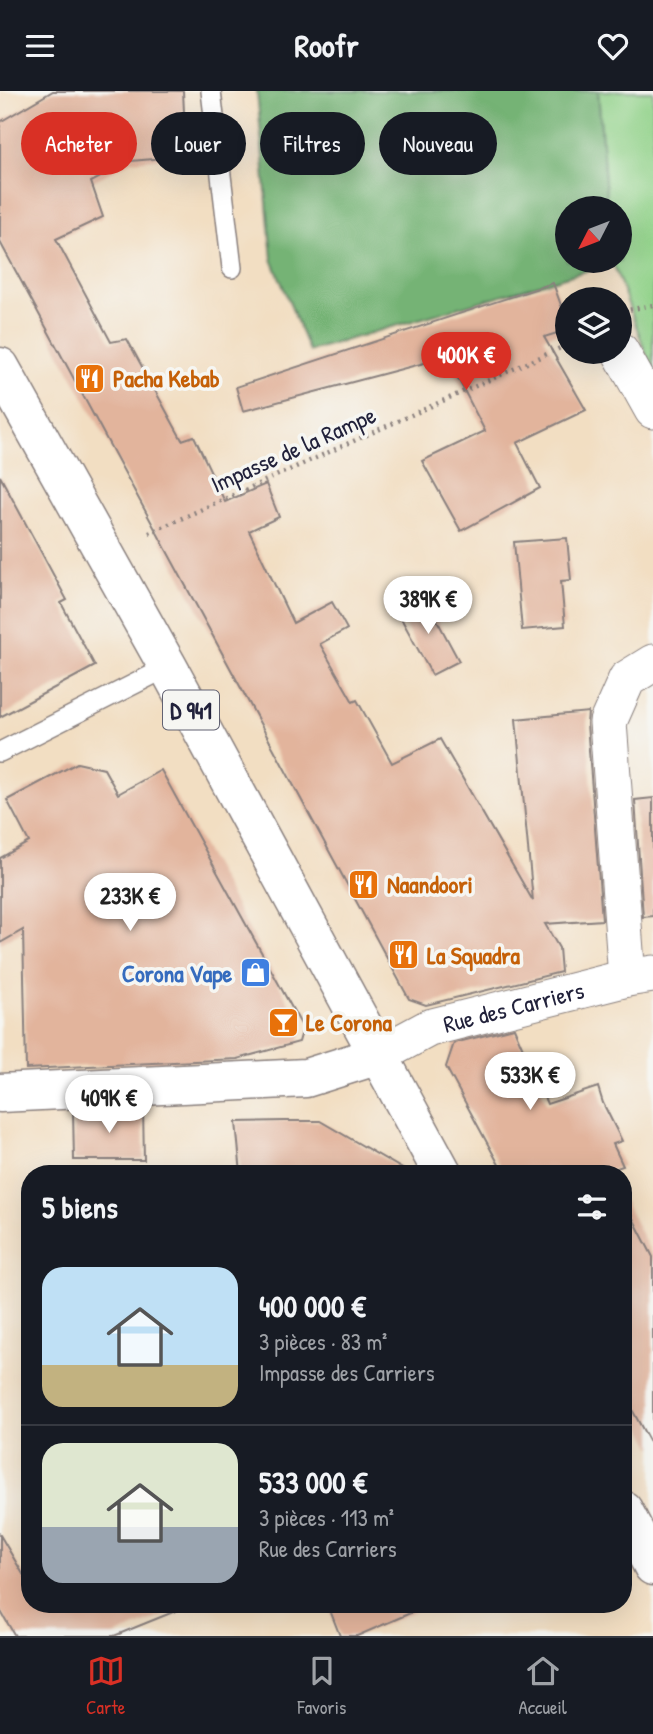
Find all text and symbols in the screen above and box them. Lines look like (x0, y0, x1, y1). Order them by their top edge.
text: Roofr (294, 24, 359, 67)
icon: menu (21, 27, 59, 65)
icon: heart (594, 27, 632, 65)
chip: Acheter (21, 112, 137, 175)
chip: Louer (151, 112, 246, 175)
chip: Filtres (260, 112, 365, 175)
chip: Nouveau (379, 112, 497, 175)
north arrow (555, 196, 632, 273)
map controls (555, 196, 632, 364)
button: layers (555, 287, 632, 364)
pin: 400K € (409, 333, 523, 392)
text: 400K € (437, 339, 495, 370)
restaurant icon: Pacha Kebab (73, 361, 107, 395)
place label: Pacha Kebab (113, 362, 220, 394)
street label: Impasse de la Rampe (205, 398, 381, 500)
pin: 389K € (371, 577, 485, 636)
text: 389K € (399, 583, 457, 614)
road number: D 941 (163, 691, 219, 729)
restaurant icon: Naandoori (347, 867, 381, 901)
place label: Naandoori (387, 868, 473, 900)
pin: 233K € (73, 873, 187, 933)
text: 233K € (100, 880, 160, 911)
restaurant icon: La Squadra (387, 938, 421, 972)
place label: La Squadra (427, 939, 521, 972)
shop icon: Corona Vape (238, 956, 272, 990)
place label: Corona Vape (122, 957, 232, 990)
street label: Rue des Carriers (440, 974, 587, 1040)
bar icon: Le Corona (266, 1005, 300, 1039)
place label: Le Corona (306, 1006, 393, 1038)
pin: 533K € (473, 1053, 587, 1112)
text: 533K € (501, 1059, 559, 1090)
pin: 409K € (52, 1075, 166, 1135)
text: 409K € (81, 1082, 137, 1113)
text: 5 biens (42, 1187, 118, 1227)
icon: filters (573, 1188, 611, 1226)
text: 400 000 € (259, 1286, 366, 1326)
icon: home (98, 1295, 182, 1379)
text: 3 pièces · 83 m² (259, 1326, 387, 1357)
text: Impasse des Carriers (259, 1357, 435, 1388)
text: 533 000 € (259, 1462, 367, 1502)
icon: home (98, 1471, 182, 1555)
text: 3 pièces · 113 m² (259, 1502, 394, 1533)
text: Rue des Carriers (259, 1533, 397, 1564)
tab: Carte (86, 1652, 125, 1720)
tab: Favoris (298, 1652, 346, 1720)
tab: Accueil (518, 1652, 567, 1720)

